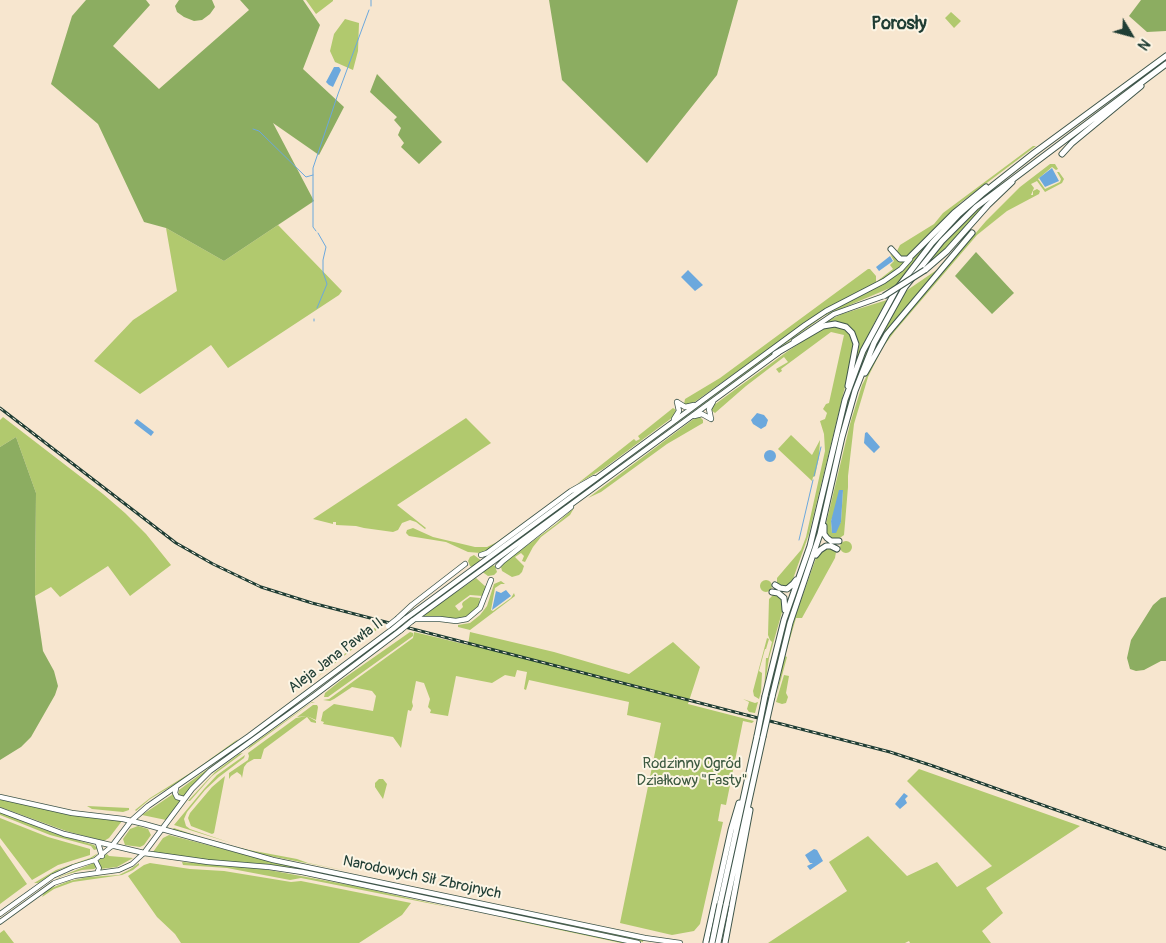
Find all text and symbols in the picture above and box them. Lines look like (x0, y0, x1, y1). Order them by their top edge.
north arrow (1106, 10, 1156, 60)
district label: Porosły (871, 13, 927, 35)
text: N (1134, 35, 1153, 53)
street label: Aleja Jana Pawła II (285, 615, 387, 697)
park label: Rodzinny Ogród Działkowy "Fasty" (637, 755, 747, 790)
street label: Narodowych Sił Zbrojnych (341, 852, 503, 904)

